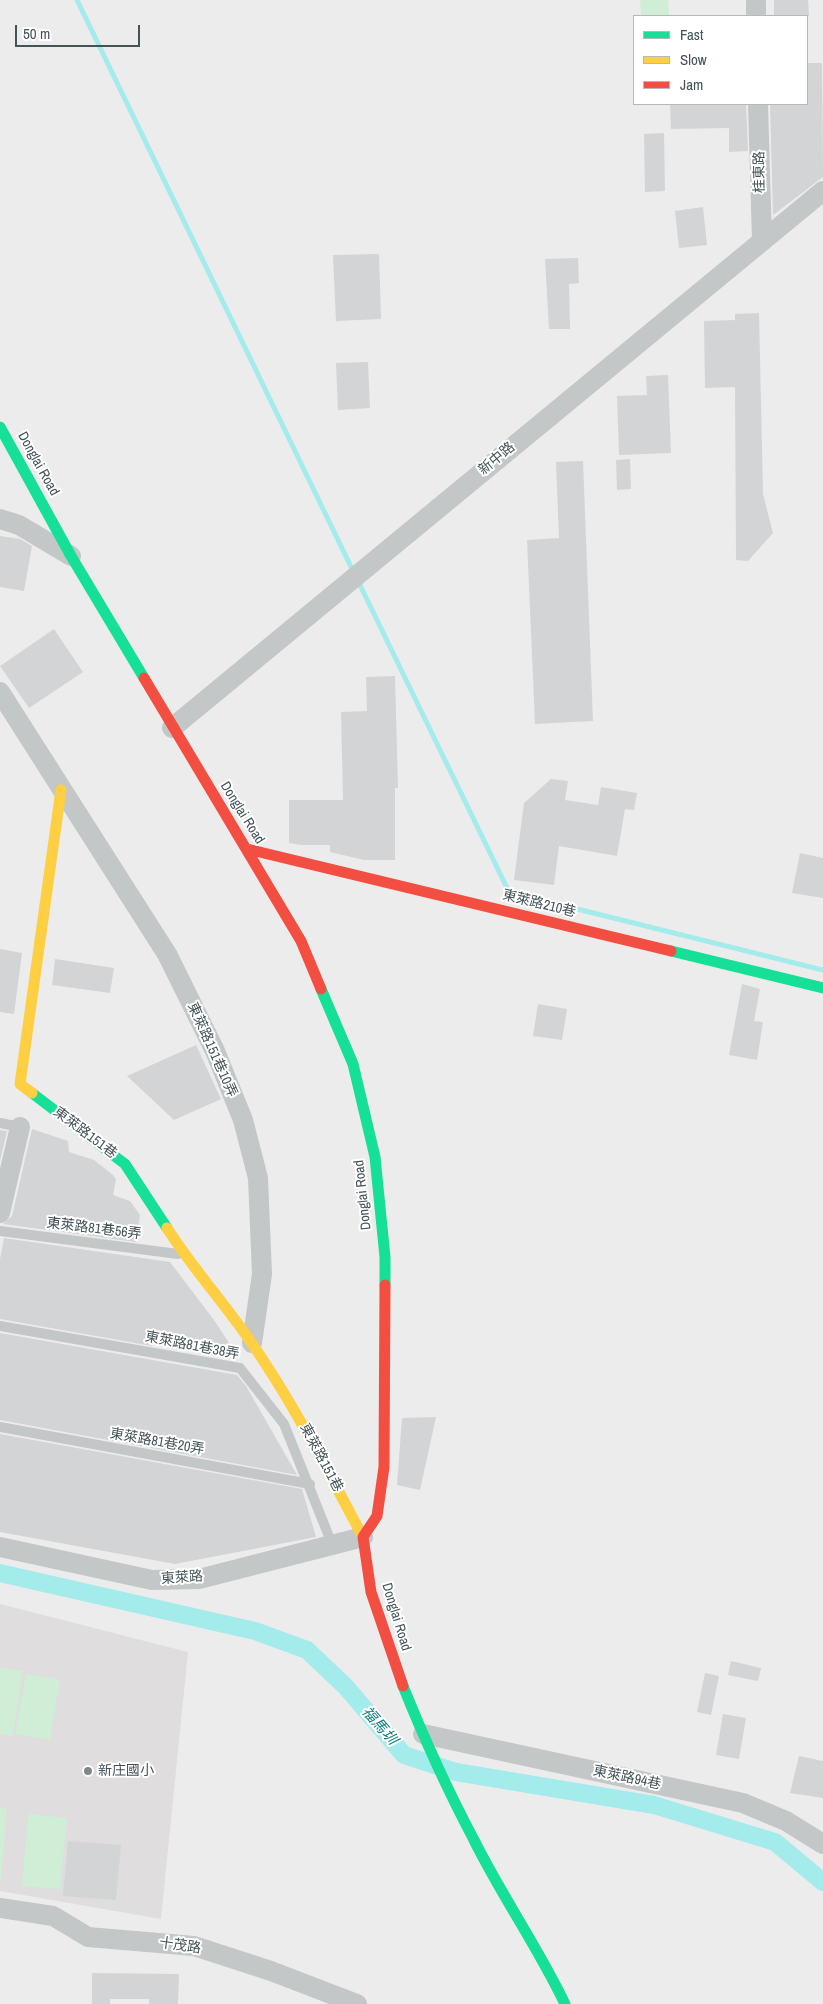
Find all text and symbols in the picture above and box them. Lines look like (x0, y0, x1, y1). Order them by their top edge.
scale bar (18, 15, 142, 47)
legend (633, 15, 808, 105)
text: 50 m (23, 23, 50, 44)
text: Fast (680, 24, 703, 45)
text: Slow (680, 49, 707, 70)
text: Jam (680, 74, 703, 95)
street label: 桂東路 (751, 151, 769, 193)
street label: Donglai Road (14, 429, 62, 499)
street label: 新中路 (476, 439, 518, 479)
street label: Donglai Road (216, 779, 268, 847)
street label: 東萊路210巷 (501, 887, 577, 921)
street label: 東萊路151巷10弄 (184, 1000, 240, 1100)
street label: 東萊路151巷 (50, 1104, 120, 1162)
street label: Donglai Road (351, 1159, 375, 1231)
street label: 東萊路81巷56弄 (46, 1215, 142, 1243)
street label: 東萊路81巷38弄 (144, 1329, 240, 1363)
street label: 東萊路151巷 (296, 1421, 346, 1495)
street label: 東萊路81巷20弄 (108, 1425, 206, 1459)
street label: 東萊路 (160, 1568, 204, 1588)
street label: Donglai Road (378, 1581, 414, 1653)
water label: 福馬圳 (357, 1703, 401, 1749)
place label: 新庄國小 (98, 1763, 154, 1779)
street label: 東萊路94巷 (592, 1763, 662, 1793)
marker: 新庄國小 (82, 1765, 94, 1777)
street label: 十茂路 (158, 1935, 202, 1957)

